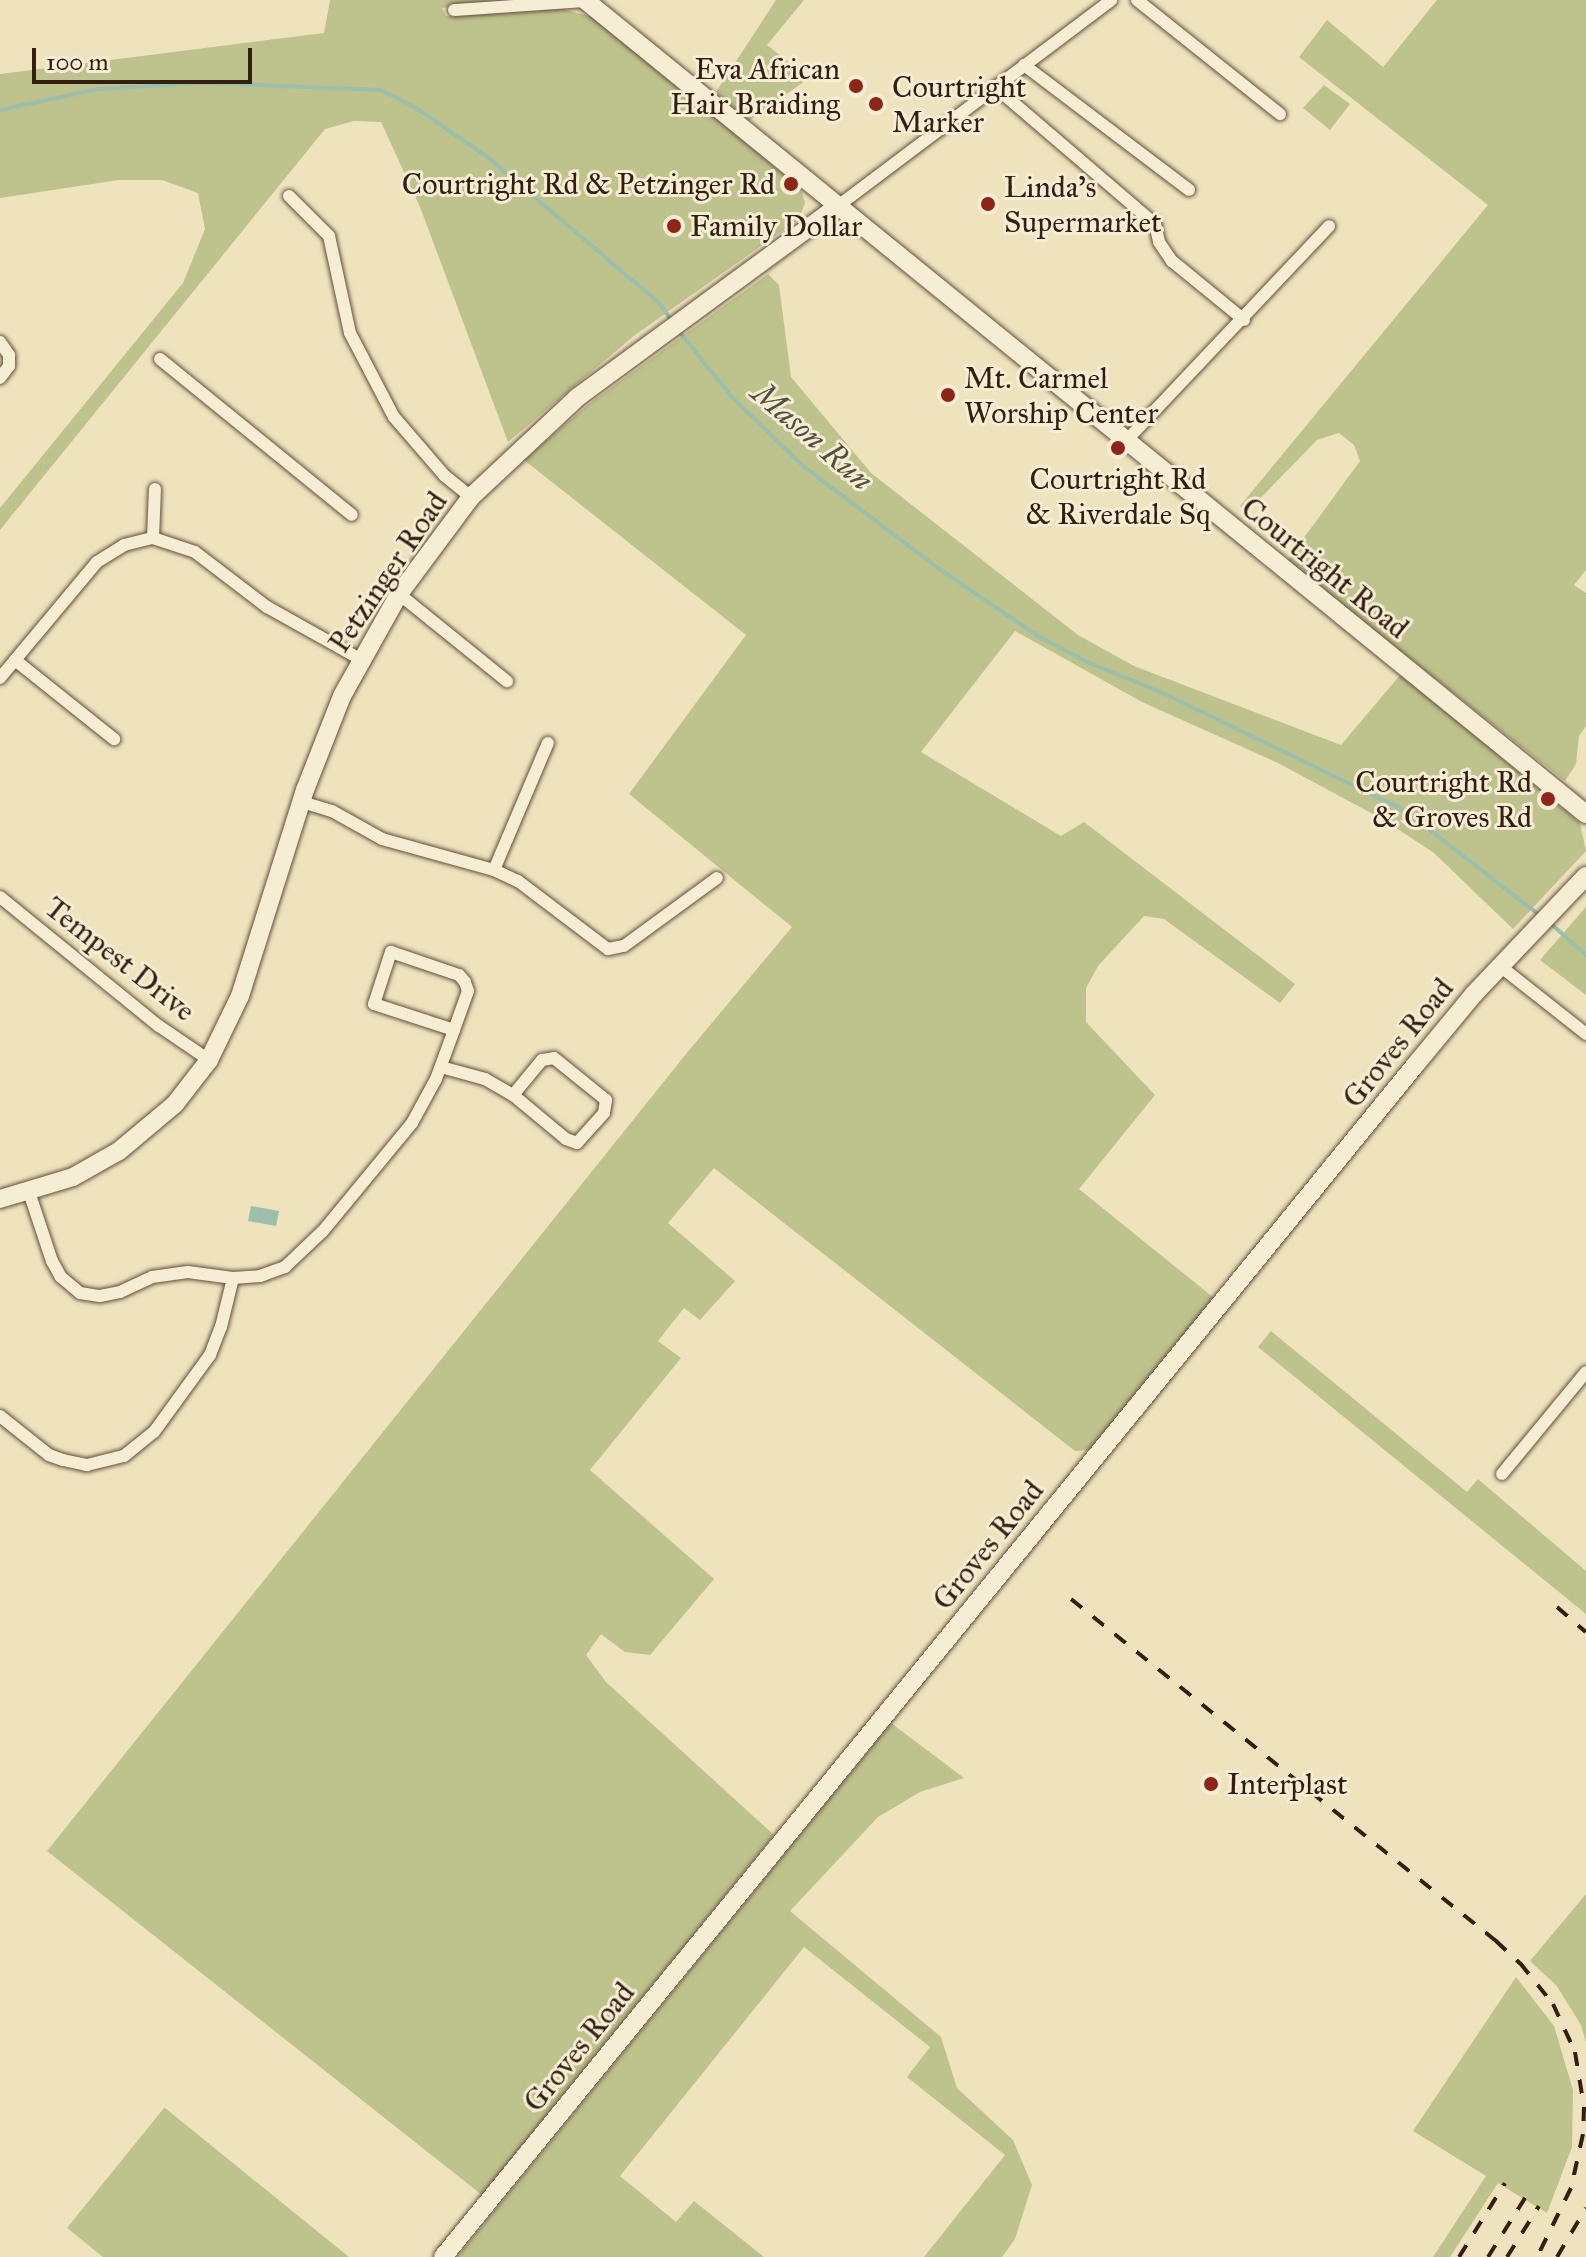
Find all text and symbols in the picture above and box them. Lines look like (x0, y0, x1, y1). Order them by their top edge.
scale bar (36, 32, 256, 82)
text: 100 m (46, 47, 109, 77)
place label: Eva African Hair Braiding (670, 51, 840, 122)
place label: Courtright Marker (892, 69, 1026, 140)
marker: Eva African Hair Braiding (847, 77, 865, 95)
marker: Courtright Marker (867, 95, 885, 113)
place label: Courtright Rd & Petzinger Rd (402, 166, 775, 202)
place label: Linda's Supermarket (1004, 169, 1162, 240)
marker: Courtright Rd & Petzinger Rd (782, 175, 800, 193)
marker: Linda's Supermarket (979, 195, 997, 213)
place label: Family Dollar (690, 208, 862, 244)
marker: Family Dollar (665, 217, 683, 235)
place label: Mt. Carmel Worship Center (964, 360, 1158, 430)
water label: Mason Run (744, 374, 880, 500)
marker: Mt. Carmel Worship Center (939, 386, 957, 404)
marker: Courtright Rd & Riverdale Sq (1109, 439, 1127, 457)
place label: Courtright Rd & Riverdale Sq (1026, 461, 1210, 532)
street label: Petzinger Road (321, 485, 455, 659)
street label: Courtright Road (1234, 490, 1416, 646)
place label: Courtright Rd & Groves Rd (1355, 764, 1532, 834)
marker: Courtright Rd & Groves Rd (1539, 790, 1557, 808)
street label: Tempest Drive (38, 889, 202, 1029)
street label: Groves Road (1335, 971, 1461, 1115)
street label: Groves Road (925, 1473, 1051, 1617)
place label: Interplast (1227, 1766, 1348, 1802)
marker: Interplast (1202, 1775, 1220, 1793)
street label: Groves Road (516, 1975, 642, 2119)

